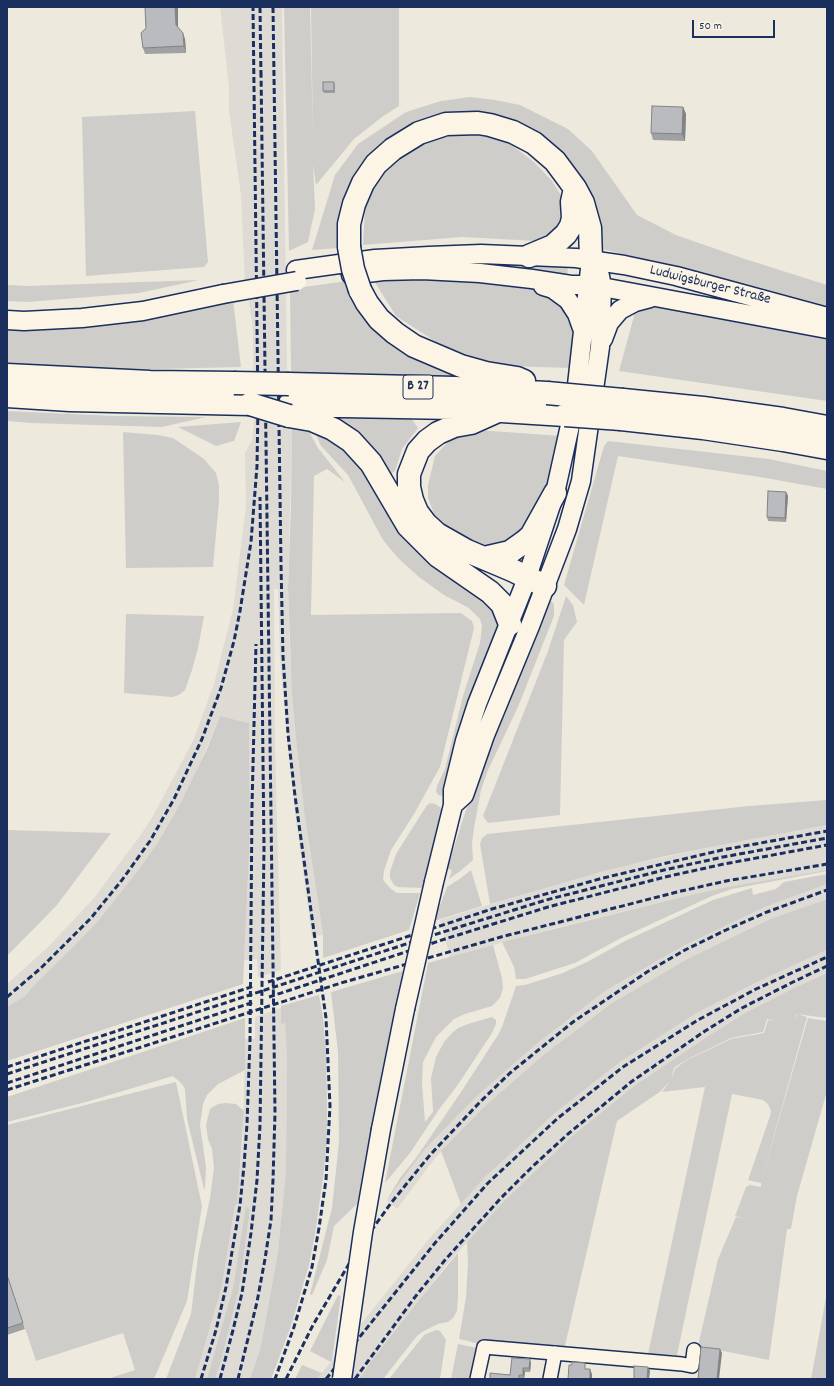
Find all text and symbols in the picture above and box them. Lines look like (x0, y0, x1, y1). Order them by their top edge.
scale bar (694, 12, 777, 38)
text: 50 m (699, 18, 722, 35)
street label: Ludwigsburger Straße (648, 262, 772, 310)
road number: B 27 (403, 375, 433, 399)

